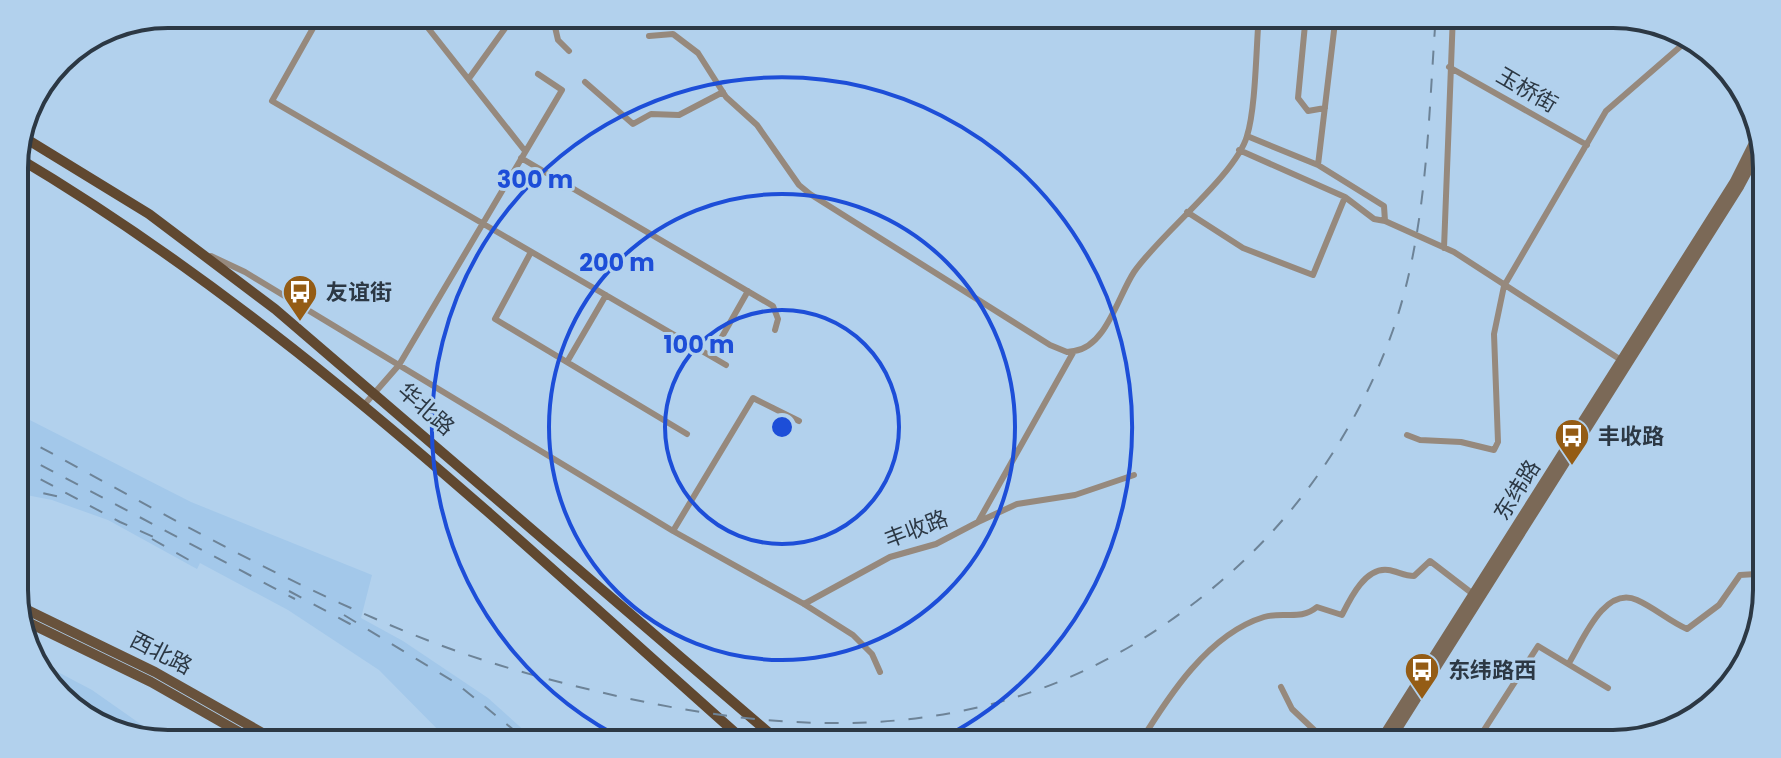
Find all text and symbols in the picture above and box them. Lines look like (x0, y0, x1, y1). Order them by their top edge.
street label: 玉桥街 (1491, 60, 1563, 120)
text: 300 m (497, 163, 573, 196)
text: 200 m (579, 246, 655, 279)
bus stop icon: 友谊街 (281, 273, 319, 323)
place label: 友谊街 (326, 277, 392, 308)
text: 100 m (664, 328, 734, 361)
street label: 华北路 (391, 376, 461, 442)
centre of rings (768, 413, 796, 441)
bus stop icon: 丰收路 (1553, 417, 1591, 467)
place label: 丰收路 (1598, 421, 1664, 452)
street label: 东纬路 (1486, 454, 1548, 526)
street label: 丰收路 (880, 503, 952, 555)
street label: 西北路 (125, 624, 197, 682)
bus stop icon: 东纬路西 (1403, 651, 1441, 701)
place label: 东纬路西 (1448, 655, 1536, 686)

